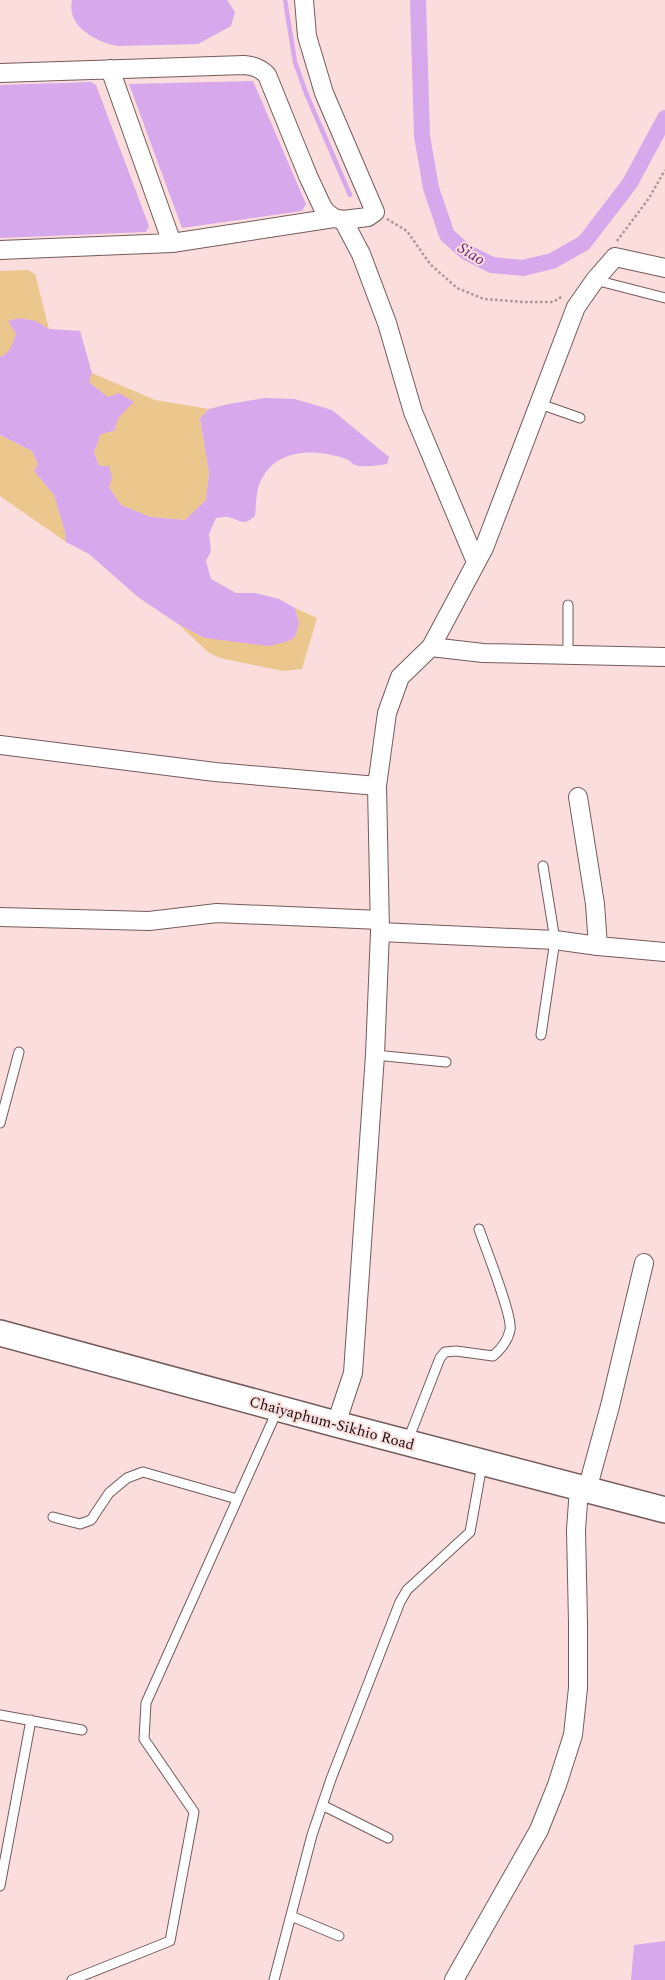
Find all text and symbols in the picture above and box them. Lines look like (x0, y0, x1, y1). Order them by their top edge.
water label: Siao (453, 236, 490, 272)
street label: Chaiyaphum-Sikhio Road (247, 1390, 417, 1457)

